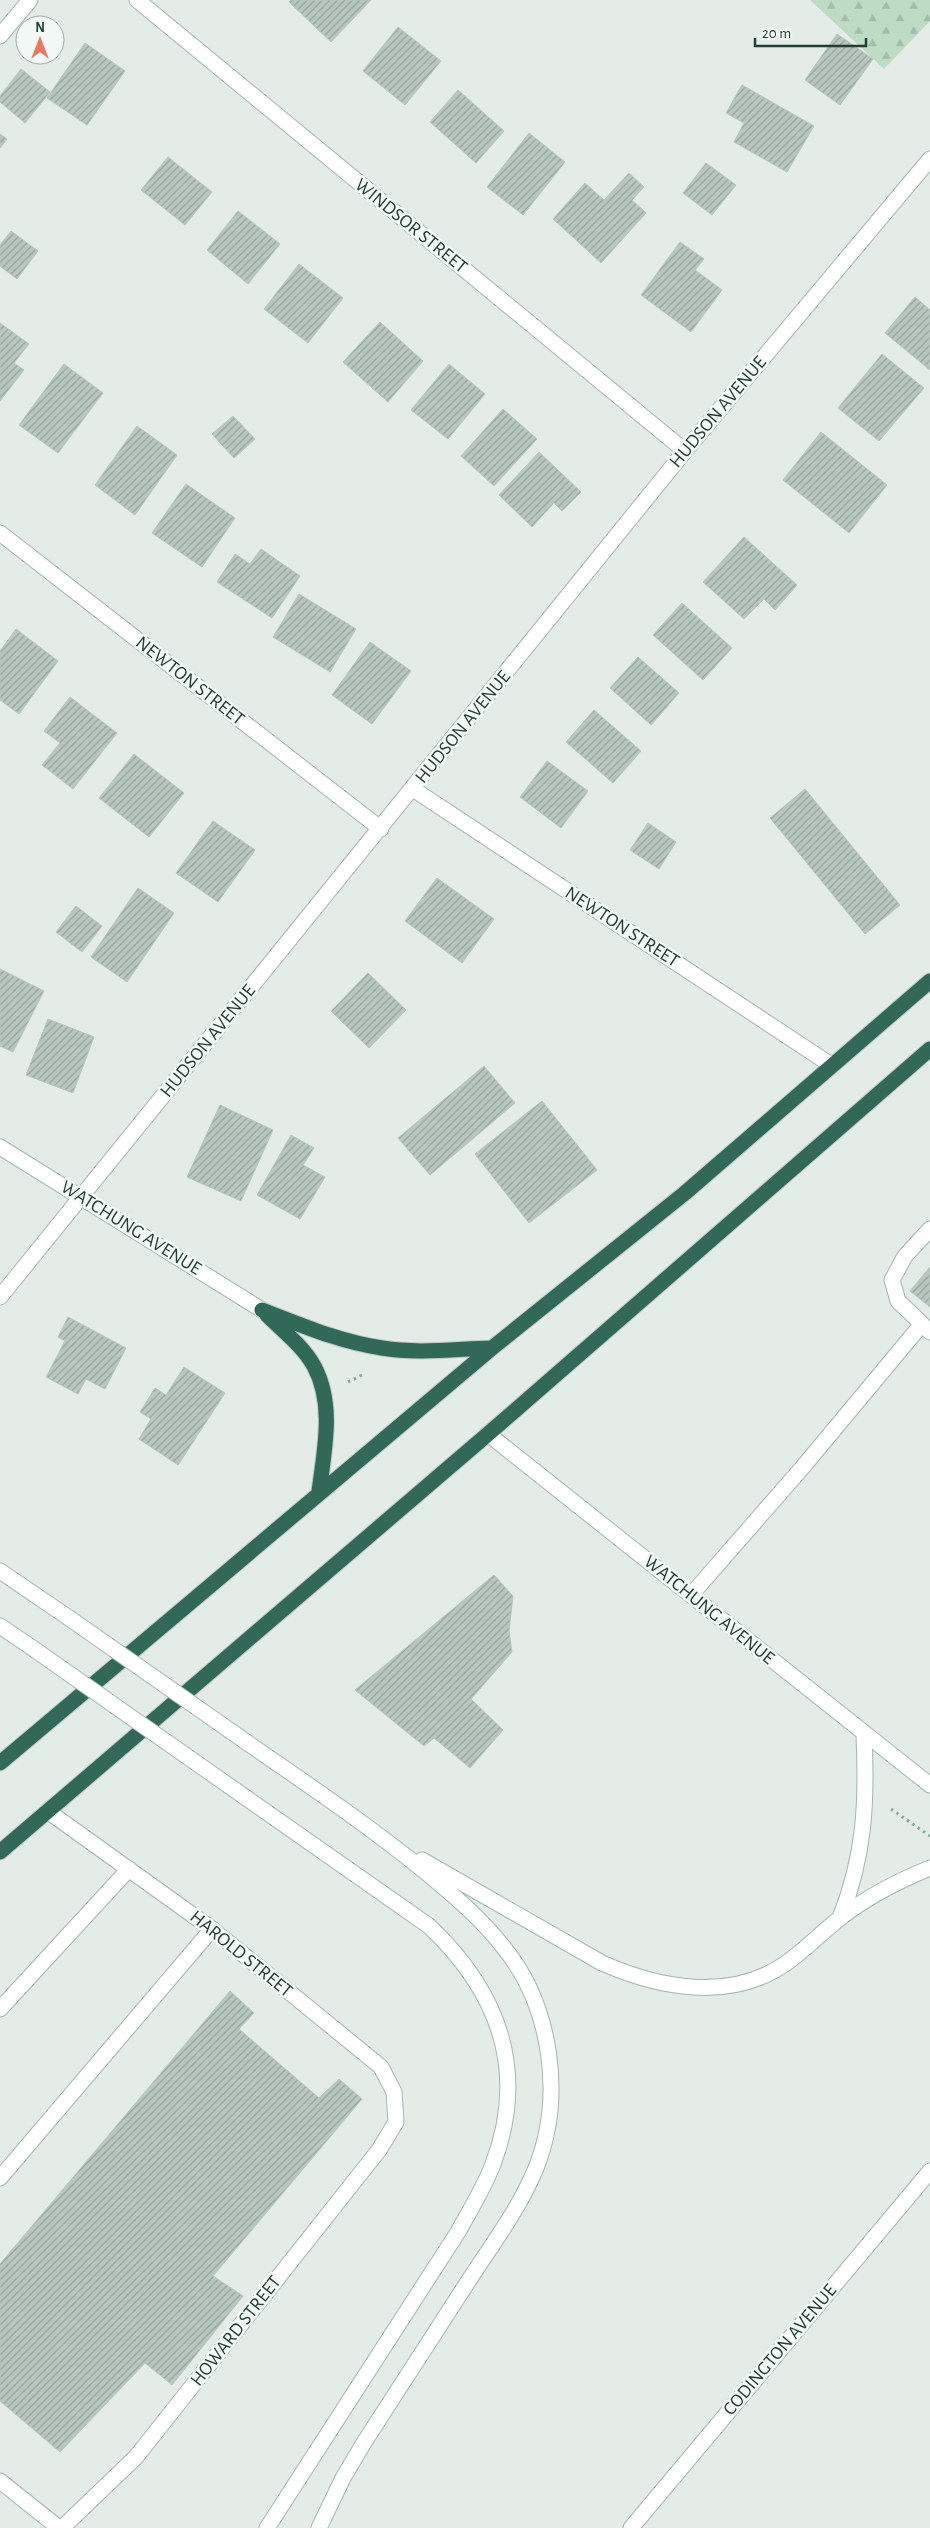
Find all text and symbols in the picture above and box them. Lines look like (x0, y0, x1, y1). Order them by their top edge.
north arrow (15, 15, 65, 65)
scale bar (755, 15, 866, 47)
text: N (35, 21, 45, 35)
text: 20 m (762, 26, 791, 41)
street label: WINDSOR STREET (351, 175, 471, 277)
street label: HUDSON AVENUE (666, 353, 770, 471)
street label: NEWTON STREET (132, 633, 248, 729)
street label: HUDSON AVENUE (412, 667, 514, 787)
street label: NEWTON STREET (561, 883, 683, 971)
street label: HUDSON AVENUE (157, 981, 259, 1101)
street label: WATCHUNG AVENUE (57, 1177, 205, 1279)
street label: WATCHUNG AVENUE (640, 1552, 778, 1668)
street label: HAROLD STREET (186, 1907, 296, 2001)
street label: HOWARD STREET (187, 2272, 285, 2390)
street label: CODINGTON AVENUE (720, 2281, 840, 2419)

